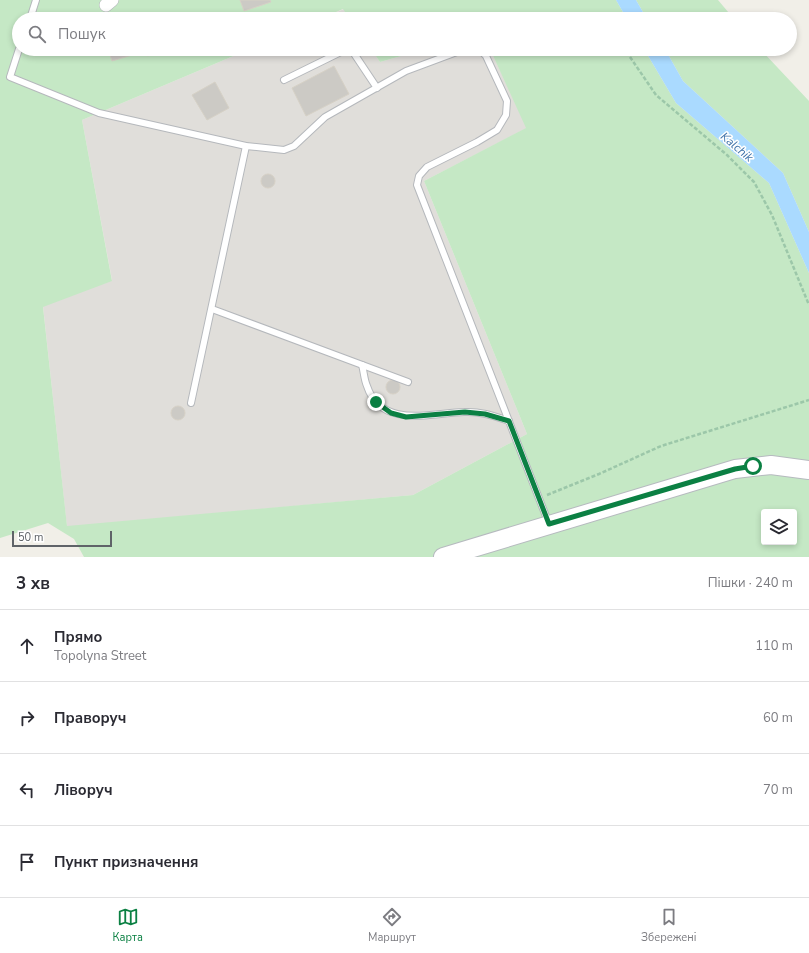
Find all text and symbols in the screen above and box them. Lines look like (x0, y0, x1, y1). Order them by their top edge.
search box (12, 12, 797, 56)
icon: search (26, 23, 48, 45)
text: Пошук (58, 24, 106, 44)
water label: Kalchik (717, 128, 758, 166)
route end (367, 393, 385, 411)
route start (744, 457, 762, 475)
map controls (761, 509, 797, 545)
button: layers (761, 509, 797, 545)
scale bar (12, 529, 112, 548)
text: 50 m (18, 530, 43, 545)
text: 3 хв (16, 572, 50, 595)
text: Пішки · 240 m (708, 574, 793, 592)
text: Прямо (54, 627, 102, 647)
icon: ahead (16, 635, 38, 657)
text: 110 m (755, 637, 793, 655)
text: Topolyna Street (54, 647, 146, 665)
icon: right (16, 707, 38, 729)
text: Праворуч (54, 708, 126, 728)
text: 60 m (763, 709, 793, 727)
icon: left (16, 779, 38, 801)
text: Ліворуч (54, 780, 113, 800)
text: 70 m (763, 781, 793, 799)
icon: arrive (16, 851, 38, 873)
text: Пункт призначення (54, 852, 199, 872)
tab: Карта (113, 906, 143, 945)
tab: Маршрут (368, 906, 416, 945)
tab: Збережені (641, 906, 696, 945)

